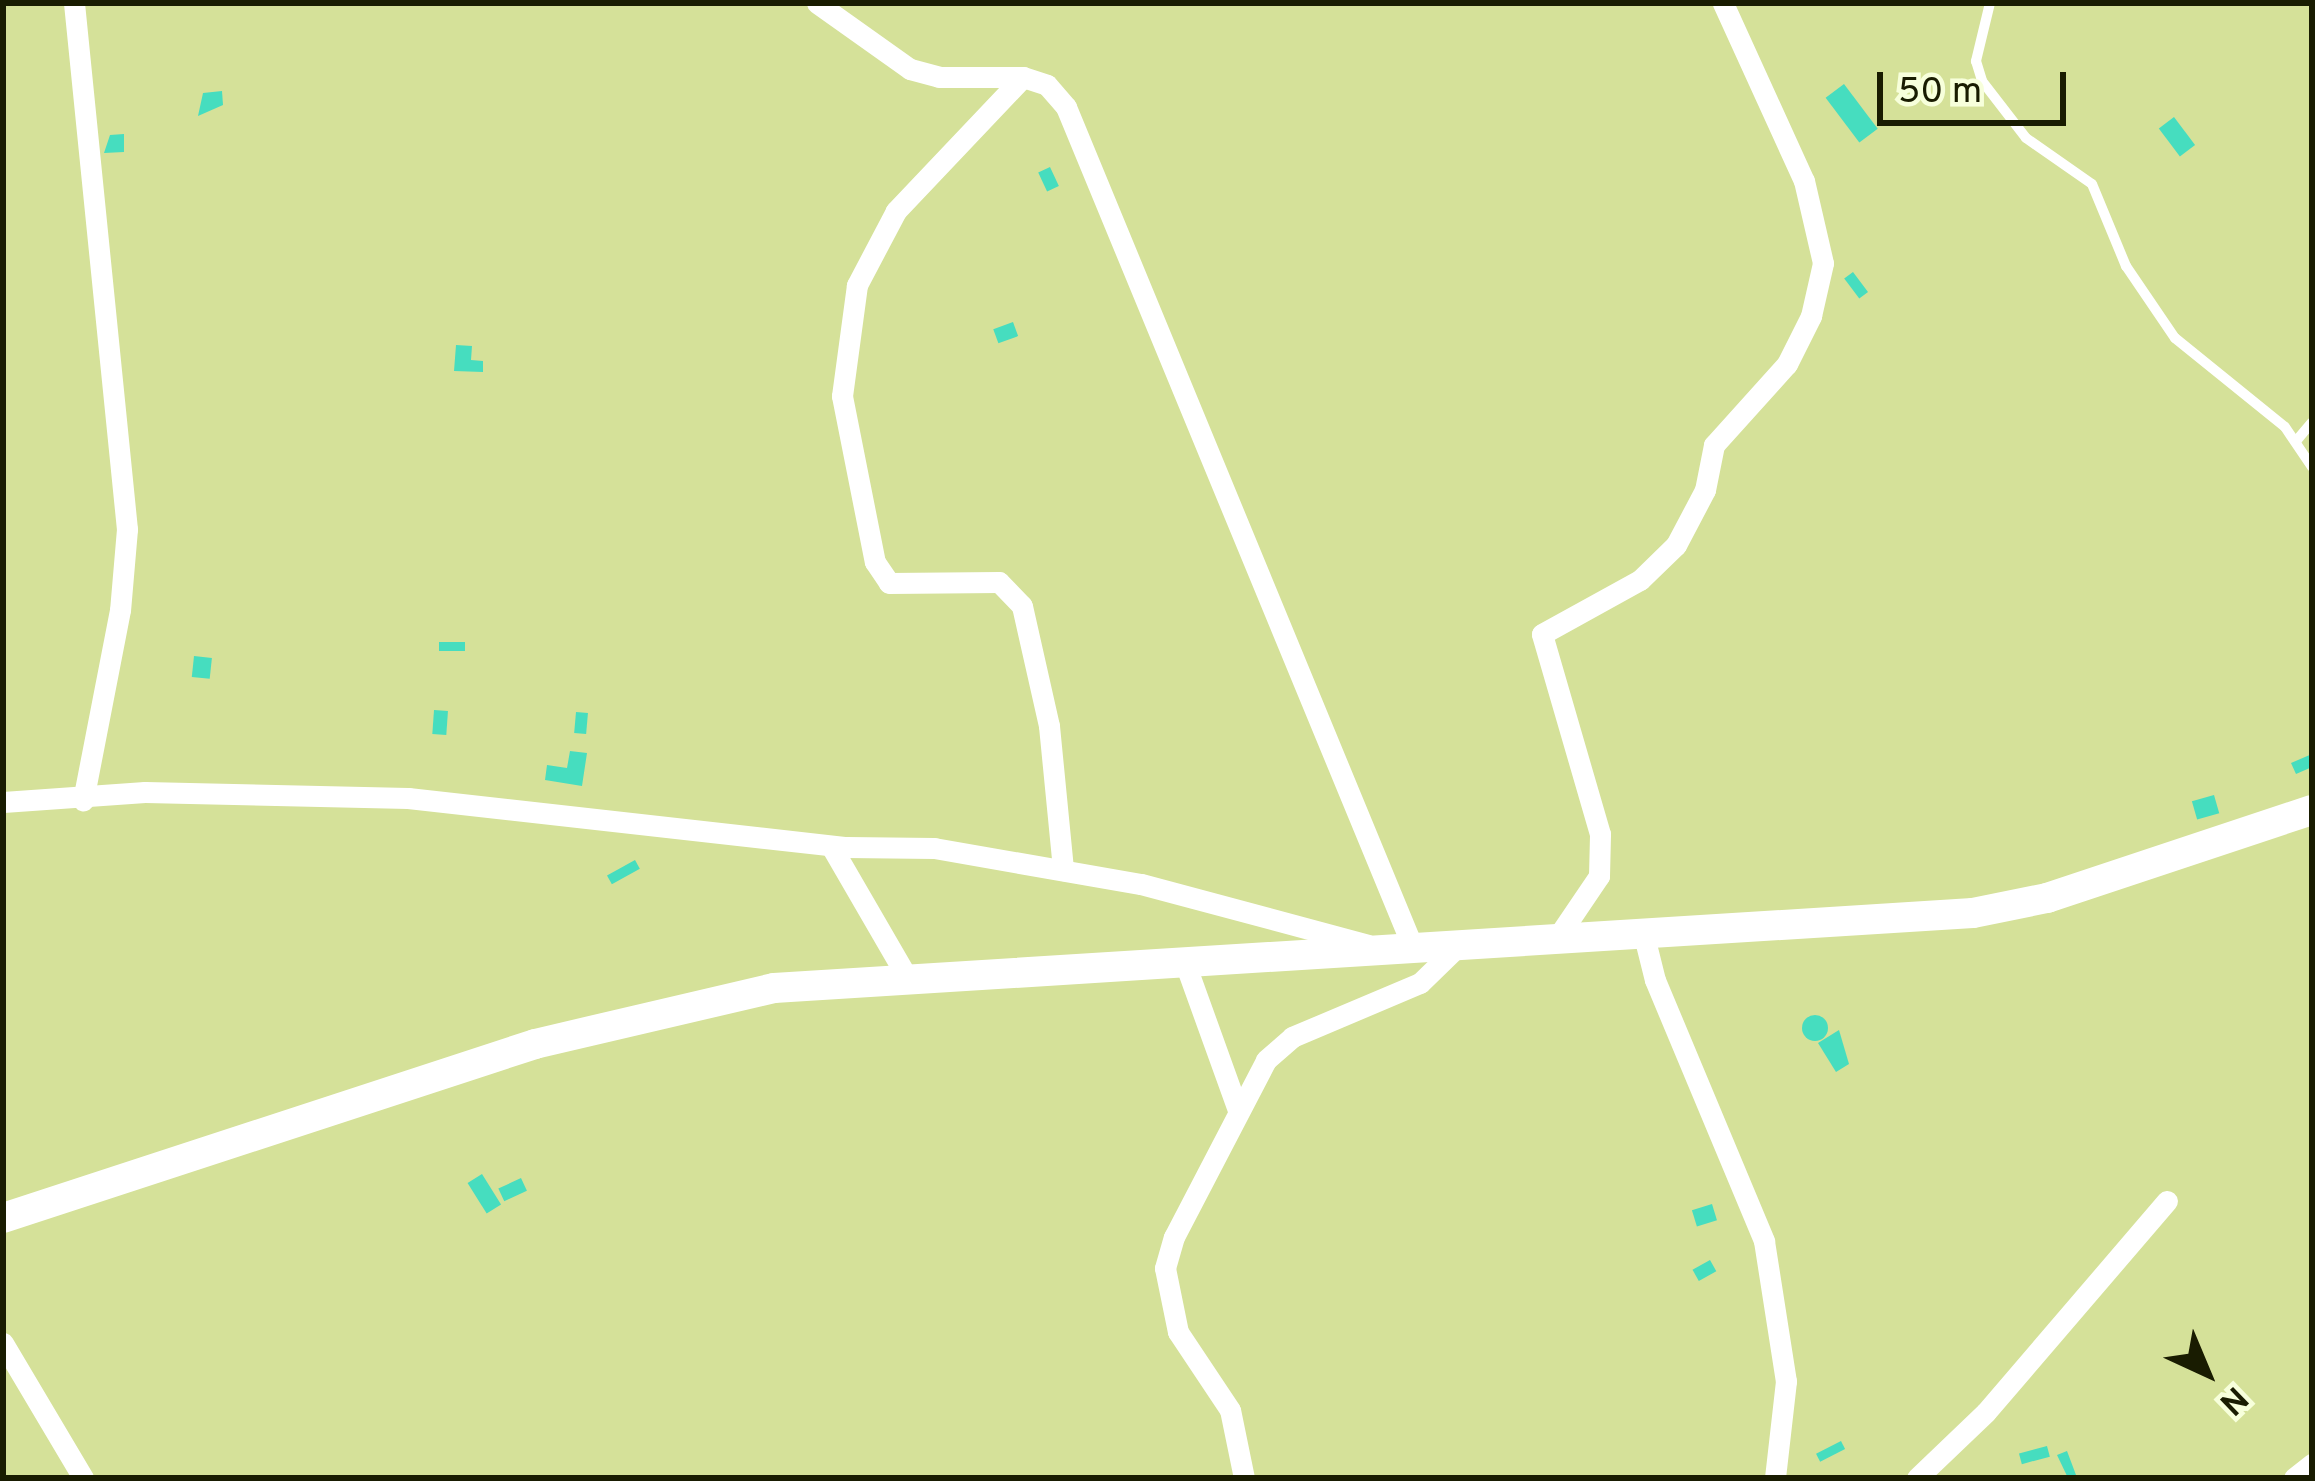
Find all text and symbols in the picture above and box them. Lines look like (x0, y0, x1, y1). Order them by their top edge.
scale bar (1883, 48, 2072, 122)
text: 50 m (1898, 70, 1982, 116)
north arrow (2147, 1313, 2267, 1433)
text: N (2209, 1376, 2255, 1422)

